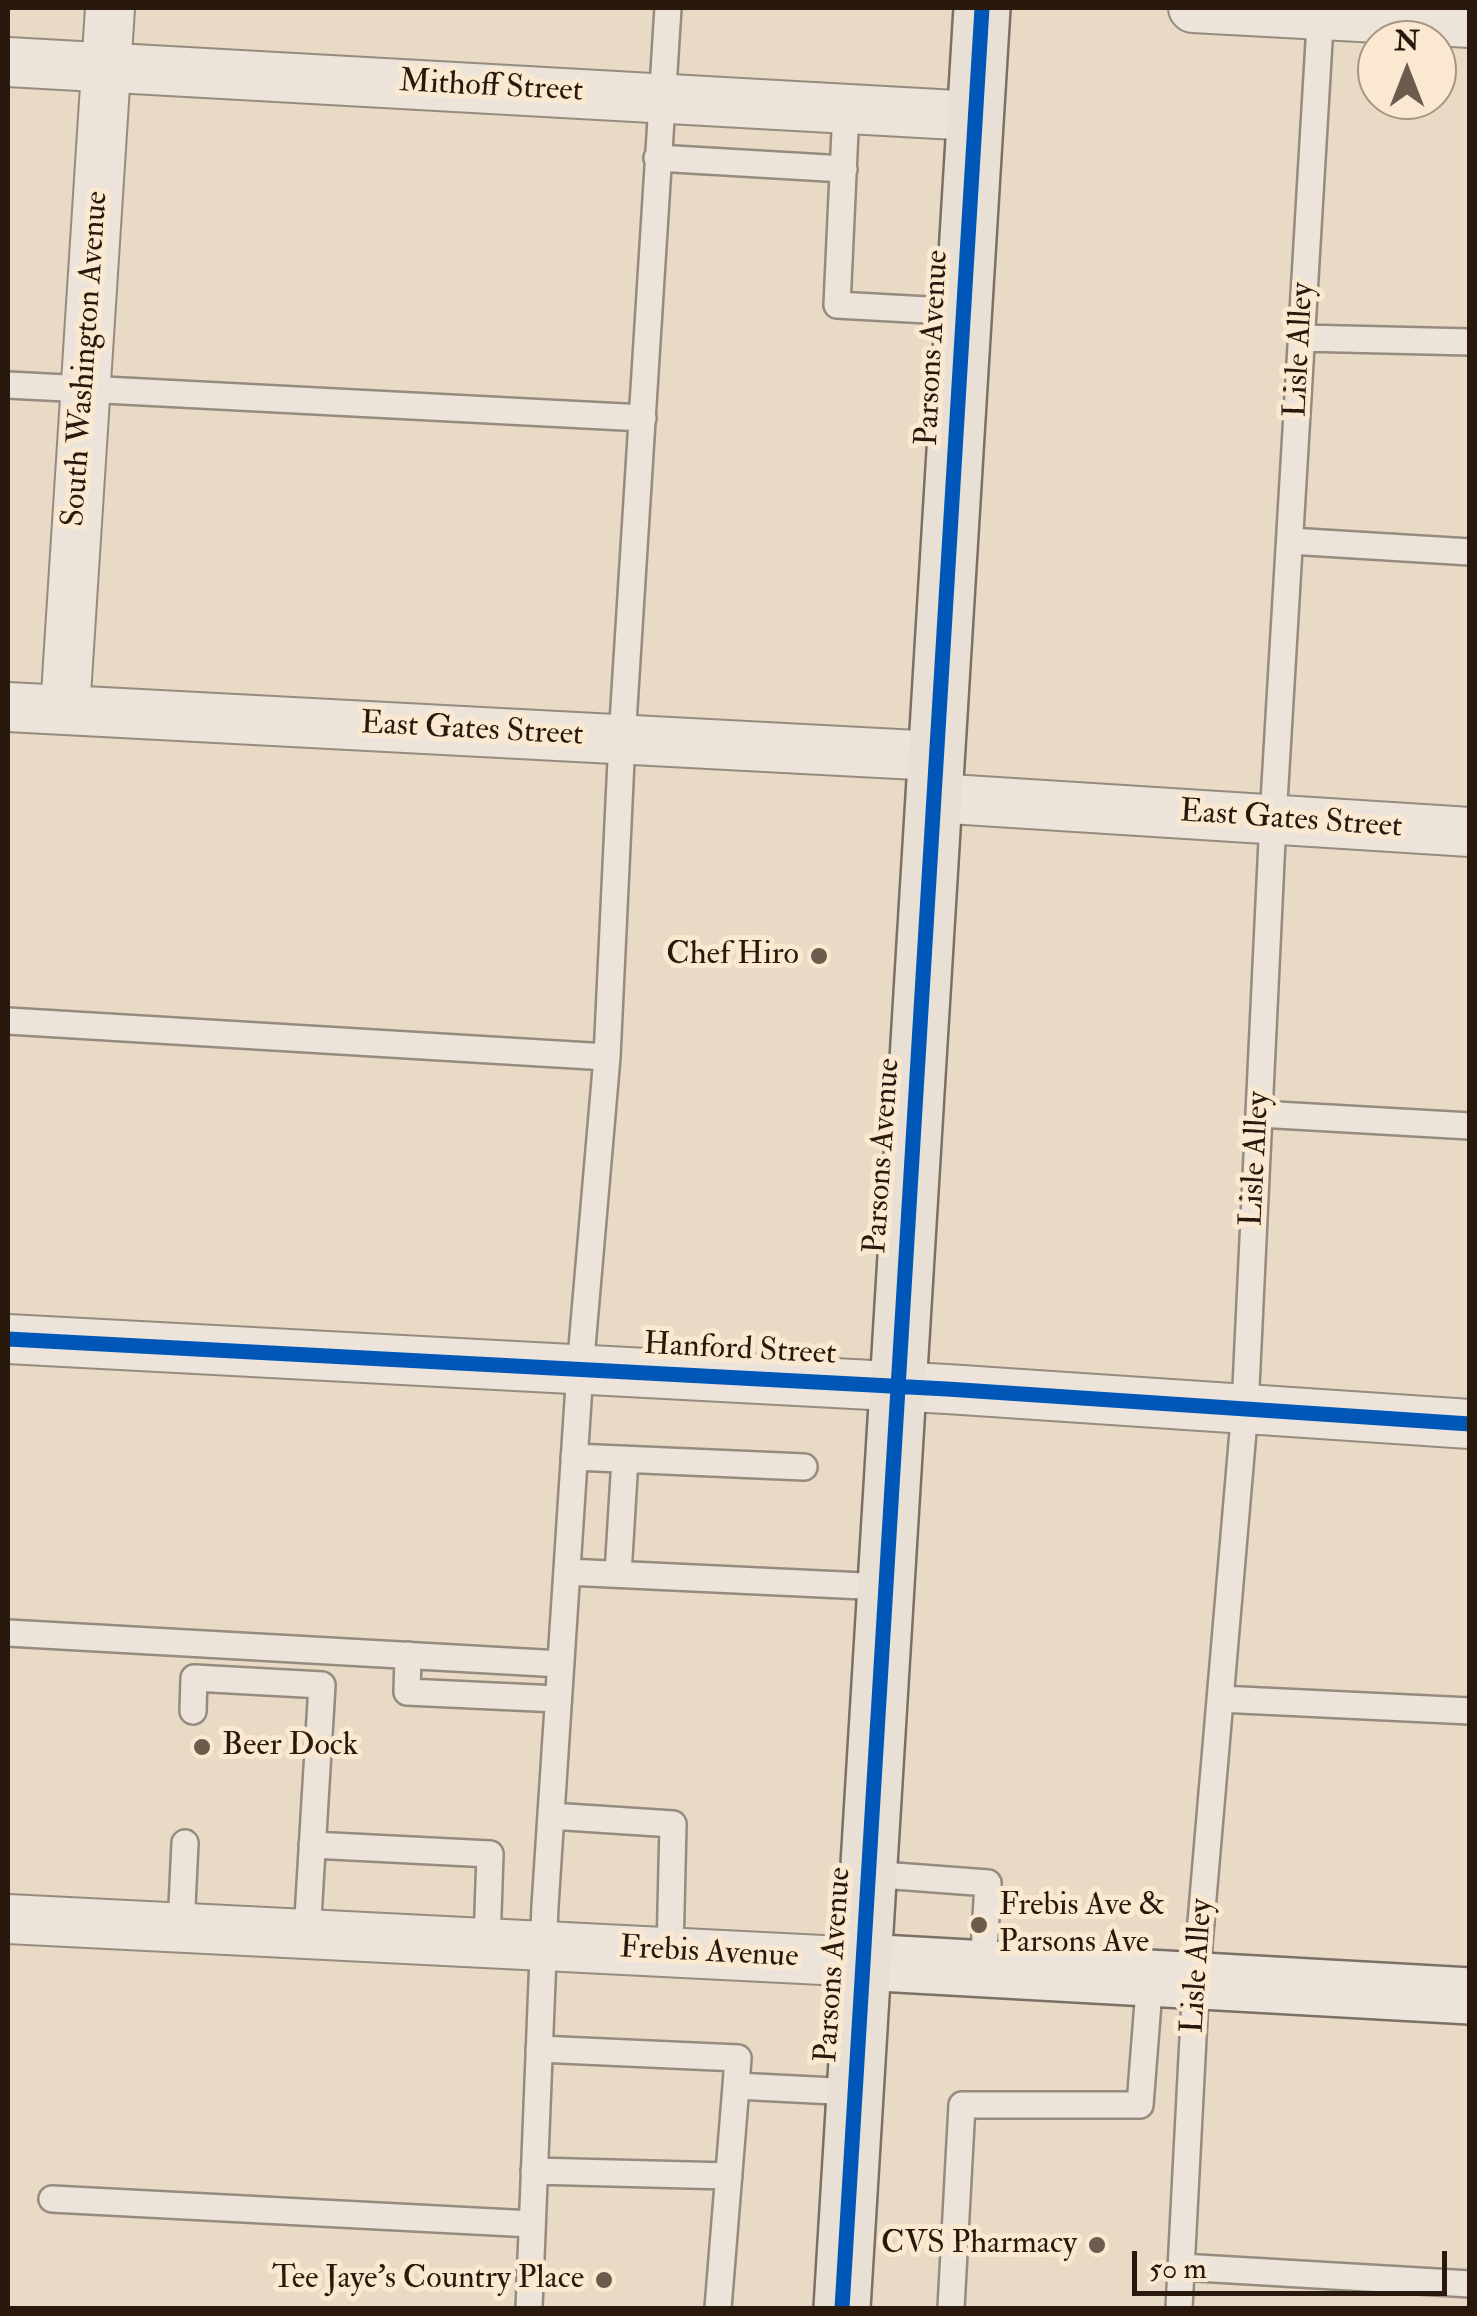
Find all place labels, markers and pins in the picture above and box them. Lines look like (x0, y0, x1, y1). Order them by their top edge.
place label: Chef Hiro (666, 937, 799, 975)
marker: Chef Hiro (808, 945, 830, 967)
place label: Beer Dock (222, 1728, 358, 1766)
marker: Beer Dock (191, 1736, 213, 1758)
place label: Frebis Ave & Parsons Ave (999, 1888, 1165, 1963)
marker: Frebis Ave & Parsons Ave (968, 1914, 990, 1936)
place label: CVS Pharmacy (881, 2226, 1077, 2264)
marker: CVS Pharmacy (1086, 2234, 1108, 2256)
place label: Tee Jaye's Country Place (272, 2261, 584, 2299)
marker: Tee Jaye's Country Place (593, 2269, 615, 2291)

